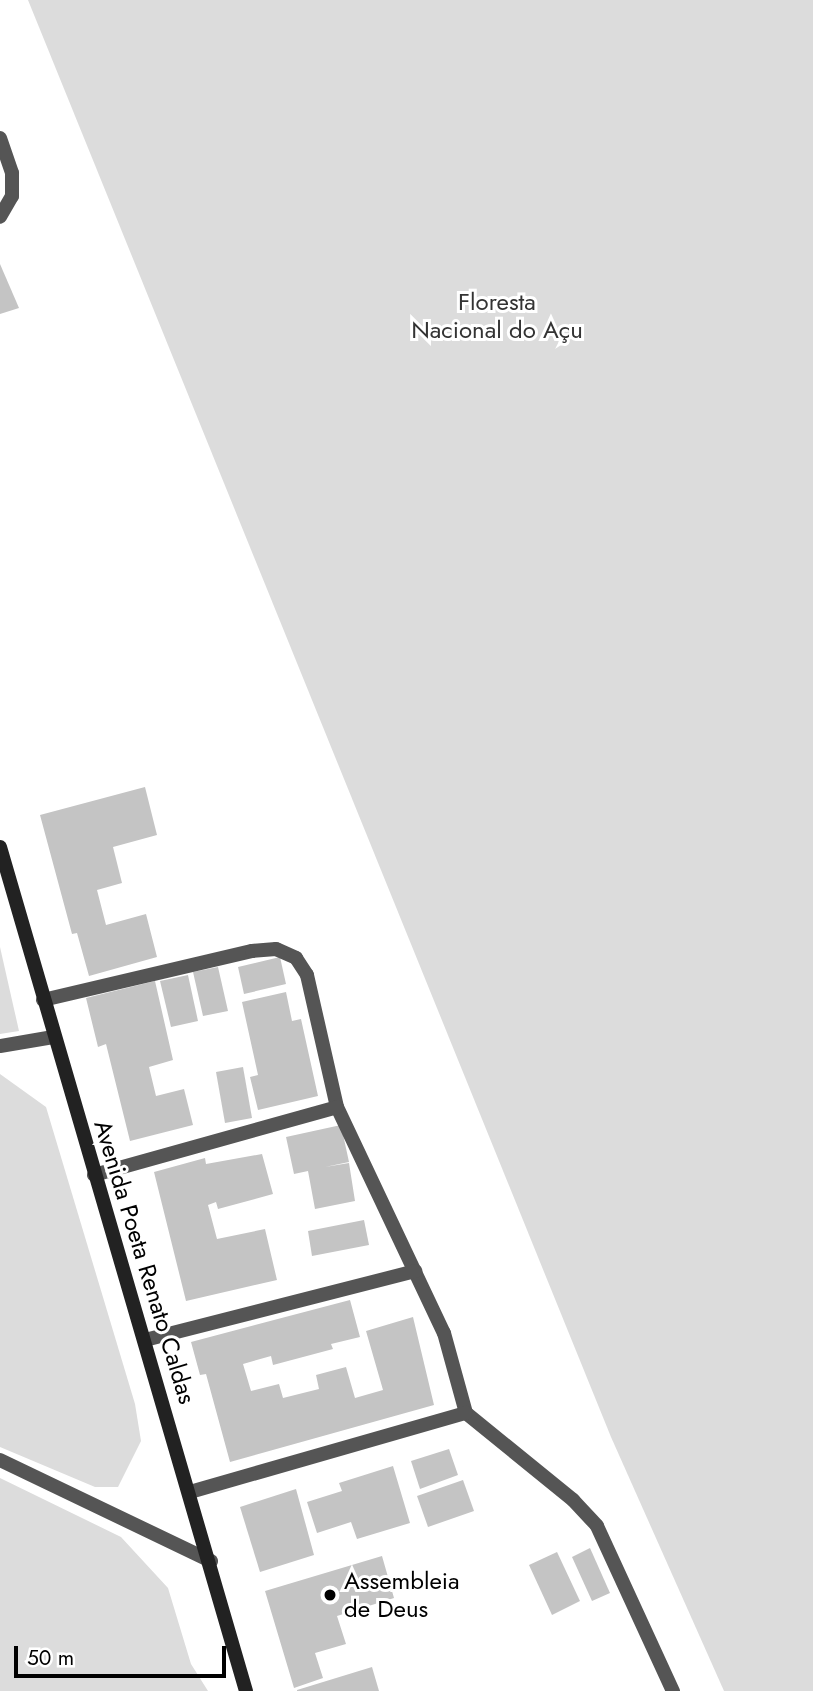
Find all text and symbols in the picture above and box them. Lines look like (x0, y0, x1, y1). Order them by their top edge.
park label: Floresta Nacional do Açu (411, 288, 583, 344)
street label: Avenida Poeta Renato Caldas (88, 1117, 202, 1407)
place label: Assembleia de Deus (344, 1567, 460, 1623)
marker: Assembleia de Deus (322, 1587, 338, 1603)
scale bar (18, 1632, 229, 1676)
text: 50 m (27, 1643, 74, 1673)

